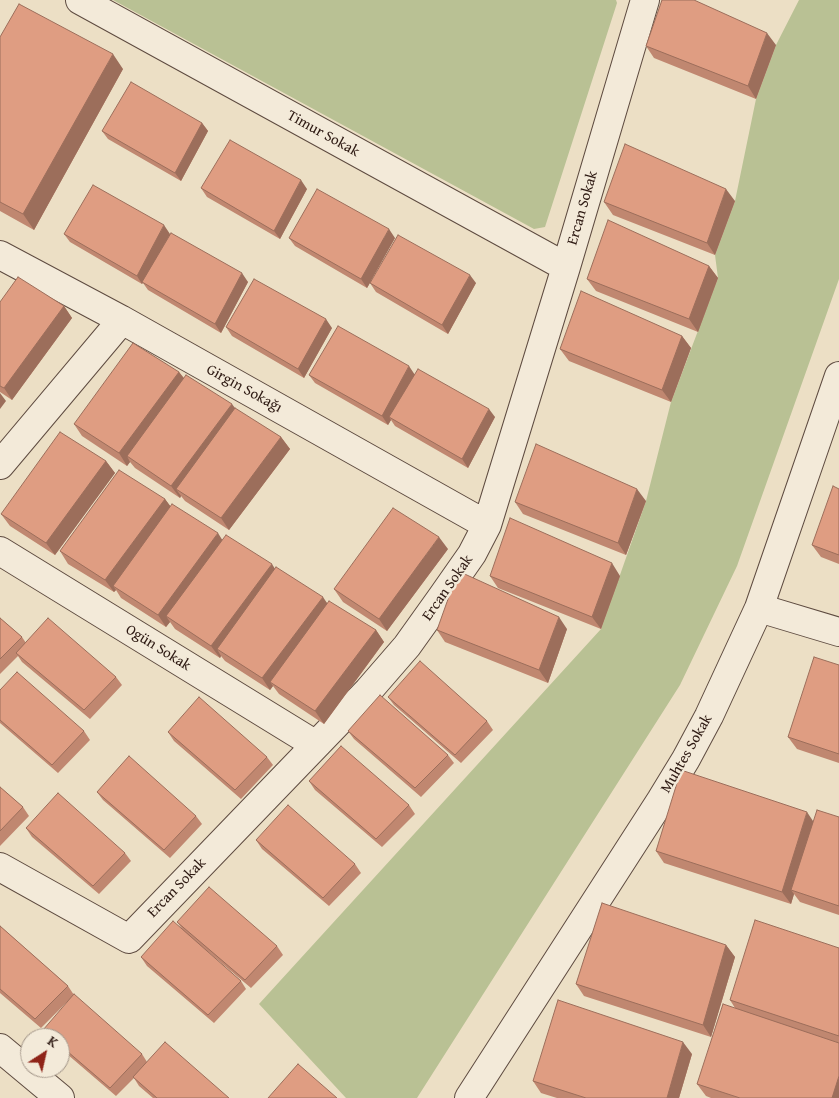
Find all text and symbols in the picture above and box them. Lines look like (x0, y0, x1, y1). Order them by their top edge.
street label: Timur Sokak (284, 107, 362, 161)
street label: Ercan Sokak (564, 169, 602, 247)
street label: Girgin Sokağı (203, 361, 285, 417)
street label: Ercan Sokak (419, 552, 477, 624)
street label: Ogün Sokak (122, 621, 194, 675)
street label: Muhtes Sokak (657, 712, 717, 796)
street label: Ercan Sokak (144, 854, 210, 922)
north arrow (20, 1028, 70, 1078)
text: K (44, 1031, 62, 1052)

